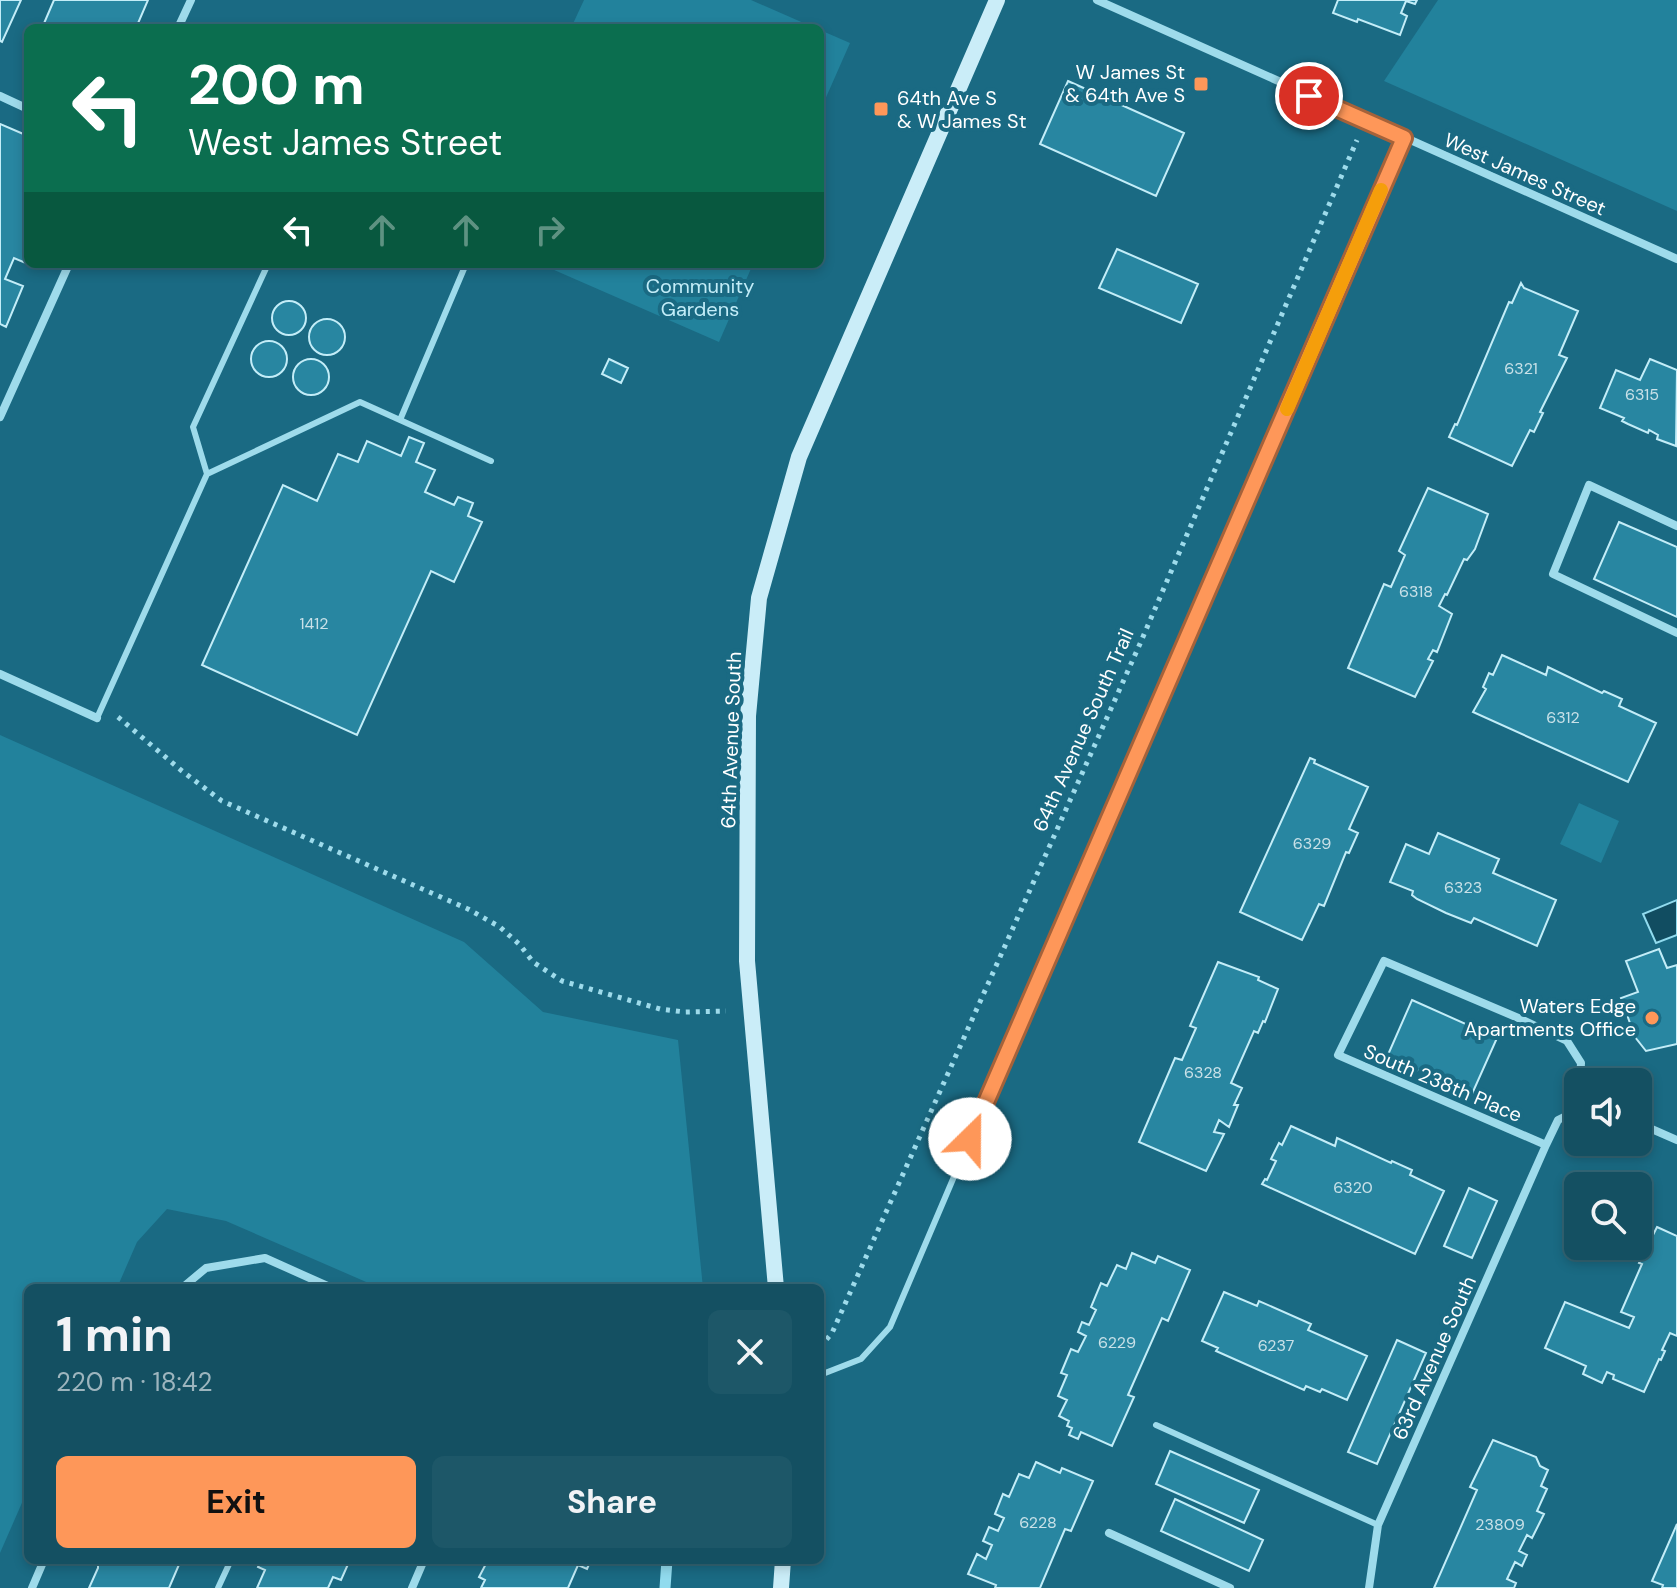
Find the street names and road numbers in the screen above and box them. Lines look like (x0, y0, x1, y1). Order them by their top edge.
street label: West James Street (1440, 127, 1610, 221)
street label: 64th Avenue South Trail (1026, 624, 1140, 836)
street label: 64th Avenue South (715, 651, 747, 829)
street label: South 238th Place (1360, 1038, 1526, 1128)
street label: 63rd Avenue South (1386, 1272, 1482, 1444)

